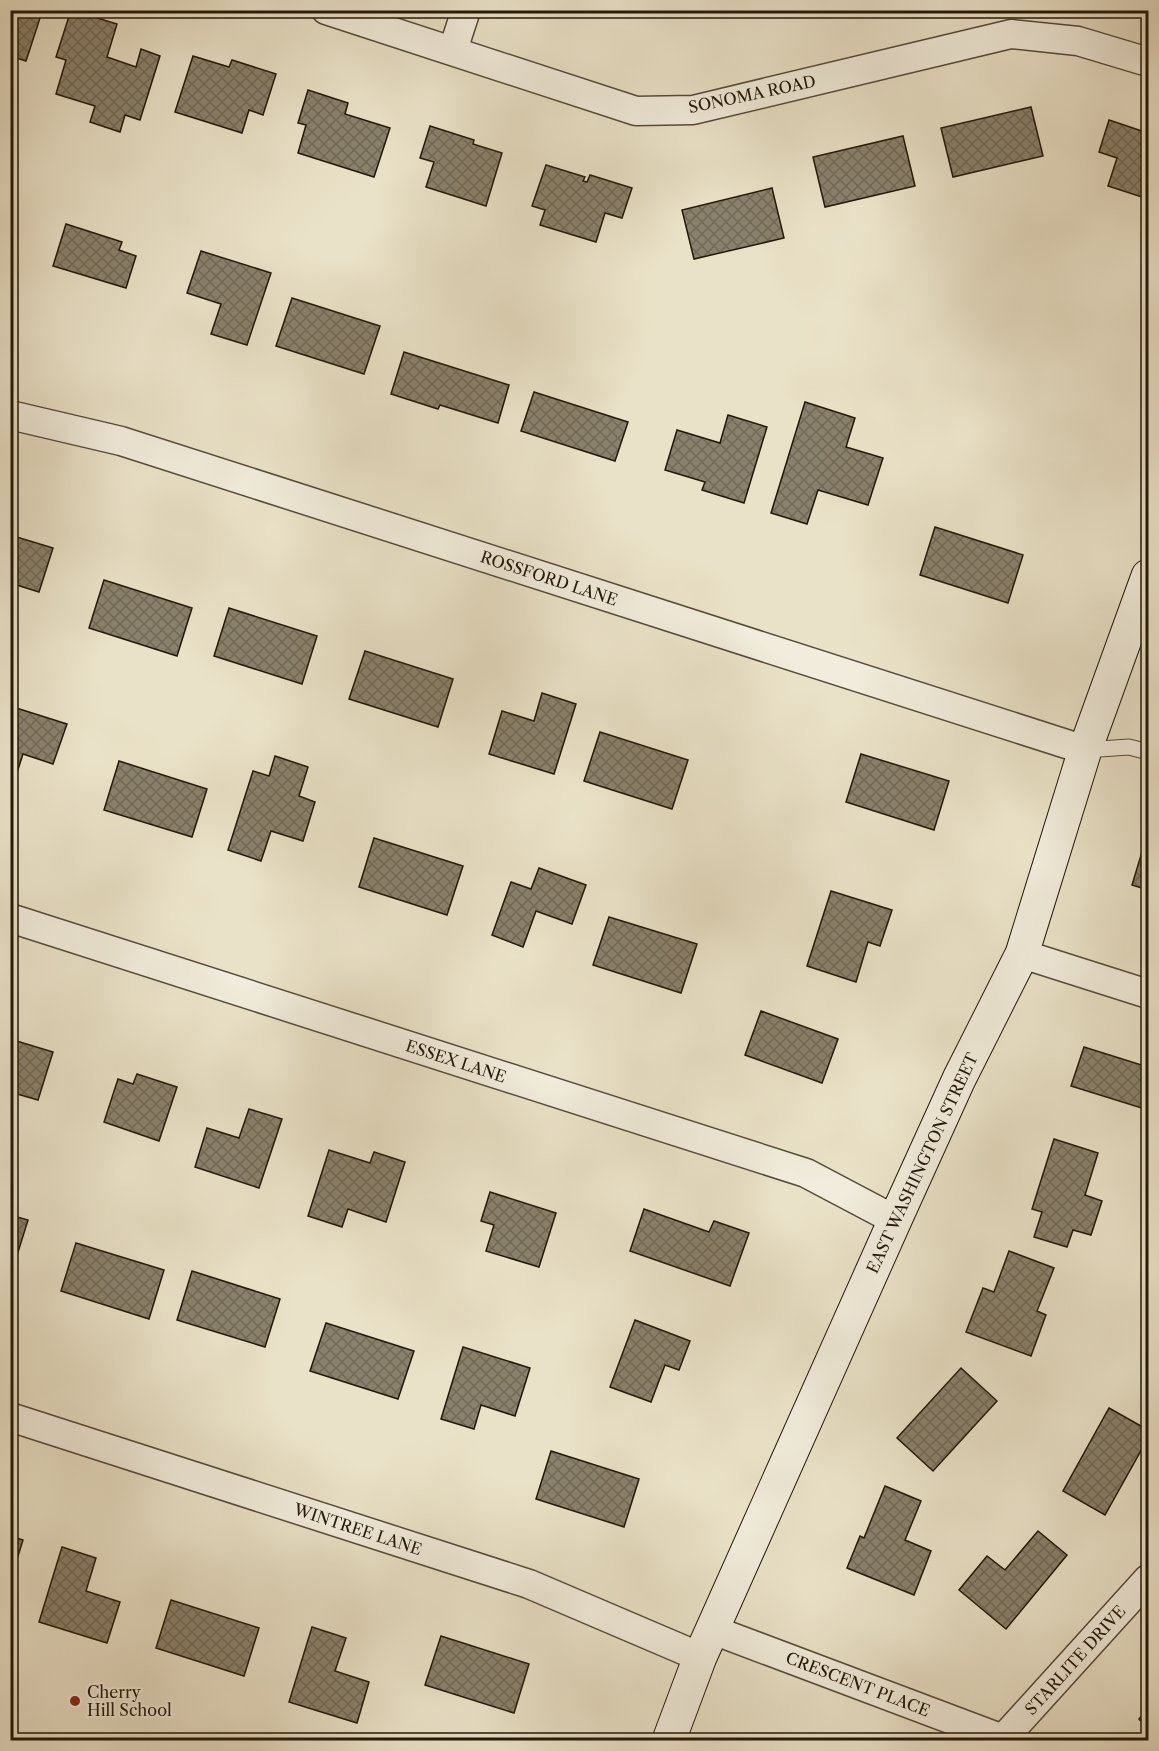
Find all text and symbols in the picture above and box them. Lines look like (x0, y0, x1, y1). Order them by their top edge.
street label: SONOMA ROAD (686, 71, 818, 117)
street label: ROSSFORD LANE (478, 546, 620, 610)
street label: ESSEX LANE (403, 1035, 509, 1087)
street label: EAST WASHINGTON STREET (862, 1050, 982, 1276)
street label: WINTREE LANE (291, 1499, 424, 1559)
street label: STARLITE DRIVE (1020, 1601, 1130, 1719)
street label: CRESCENT PLACE (783, 1647, 933, 1721)
place label: Cherry Hill School (87, 1682, 172, 1720)
marker: Cherry Hill School (68, 1694, 82, 1708)

